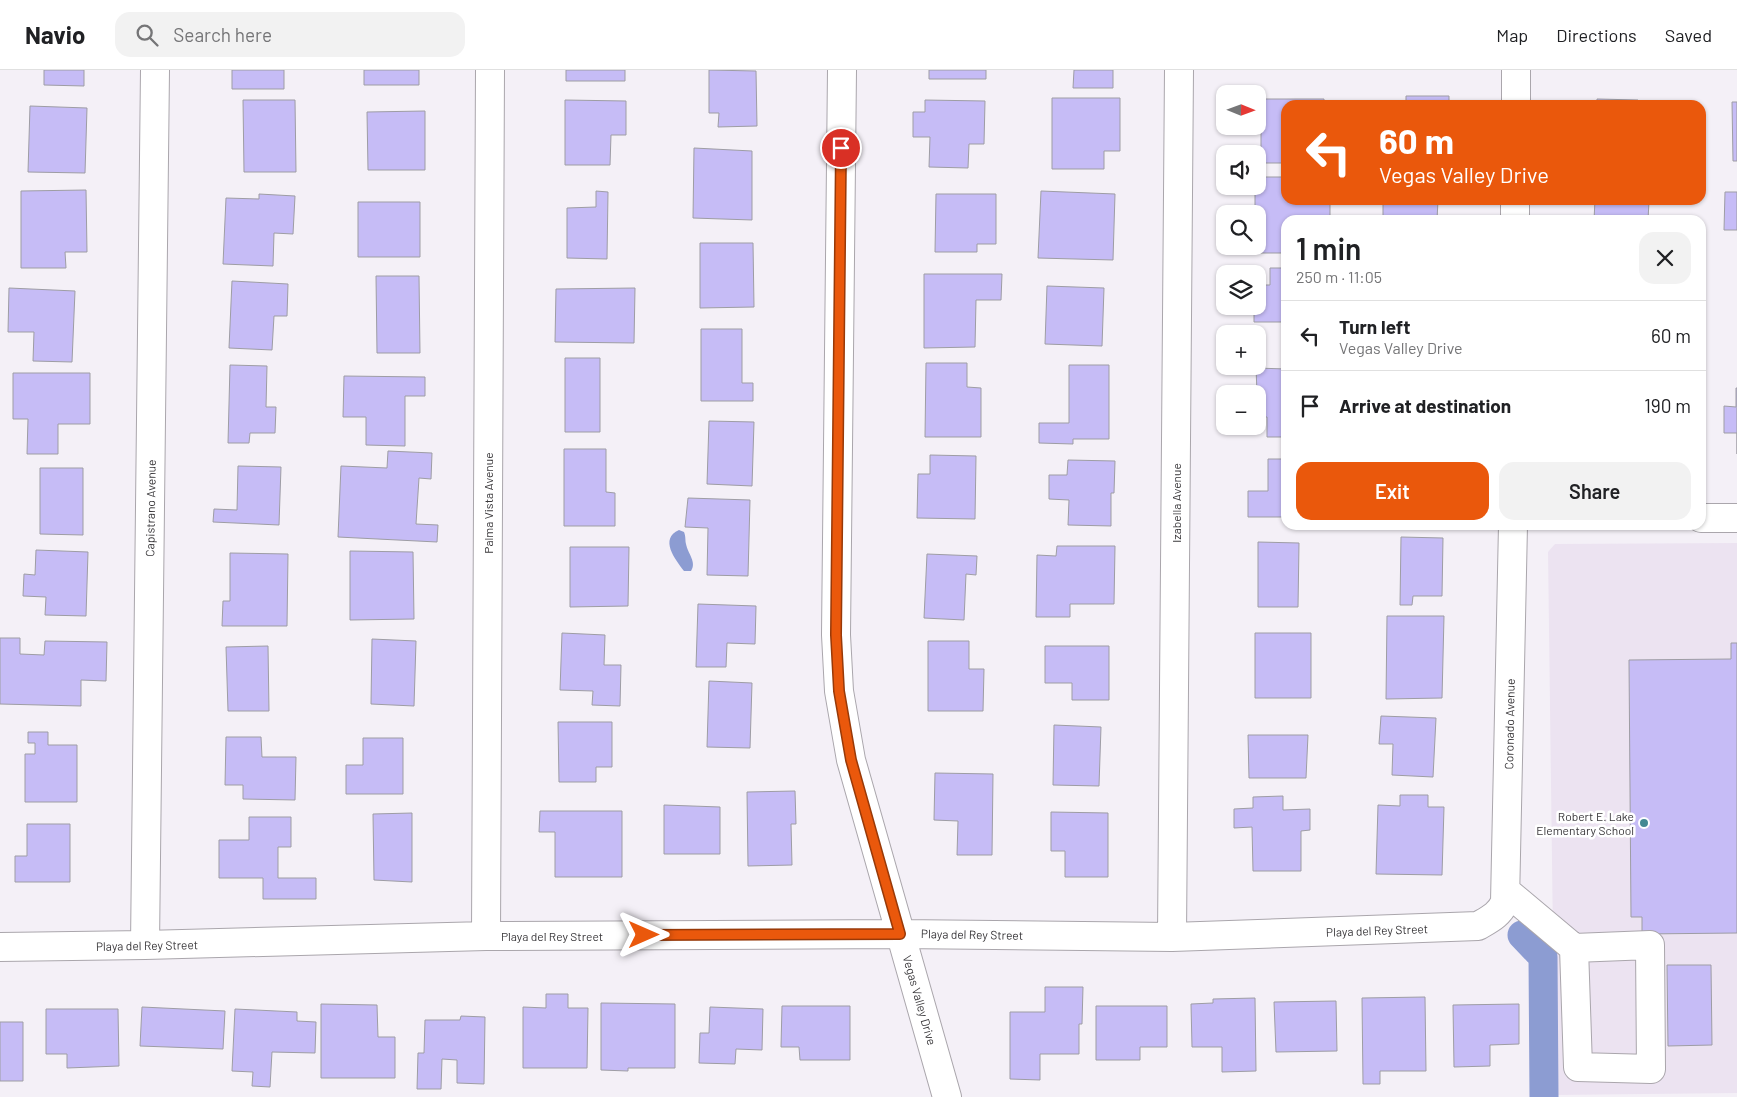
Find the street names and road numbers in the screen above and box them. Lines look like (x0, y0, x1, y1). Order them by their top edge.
street label: Palma Vista Avenue (481, 452, 495, 554)
street label: Capistrano Avenue (142, 459, 158, 557)
street label: Izabella Avenue (1169, 463, 1183, 543)
street label: Coronado Avenue (1501, 678, 1517, 770)
street label: Playa del Rey Street (1326, 921, 1428, 939)
street label: Playa del Rey Street (921, 926, 1023, 942)
street label: Playa del Rey Street (501, 929, 603, 943)
street label: Playa del Rey Street (96, 937, 198, 953)
street label: Vegas Valley Drive (901, 954, 939, 1046)

